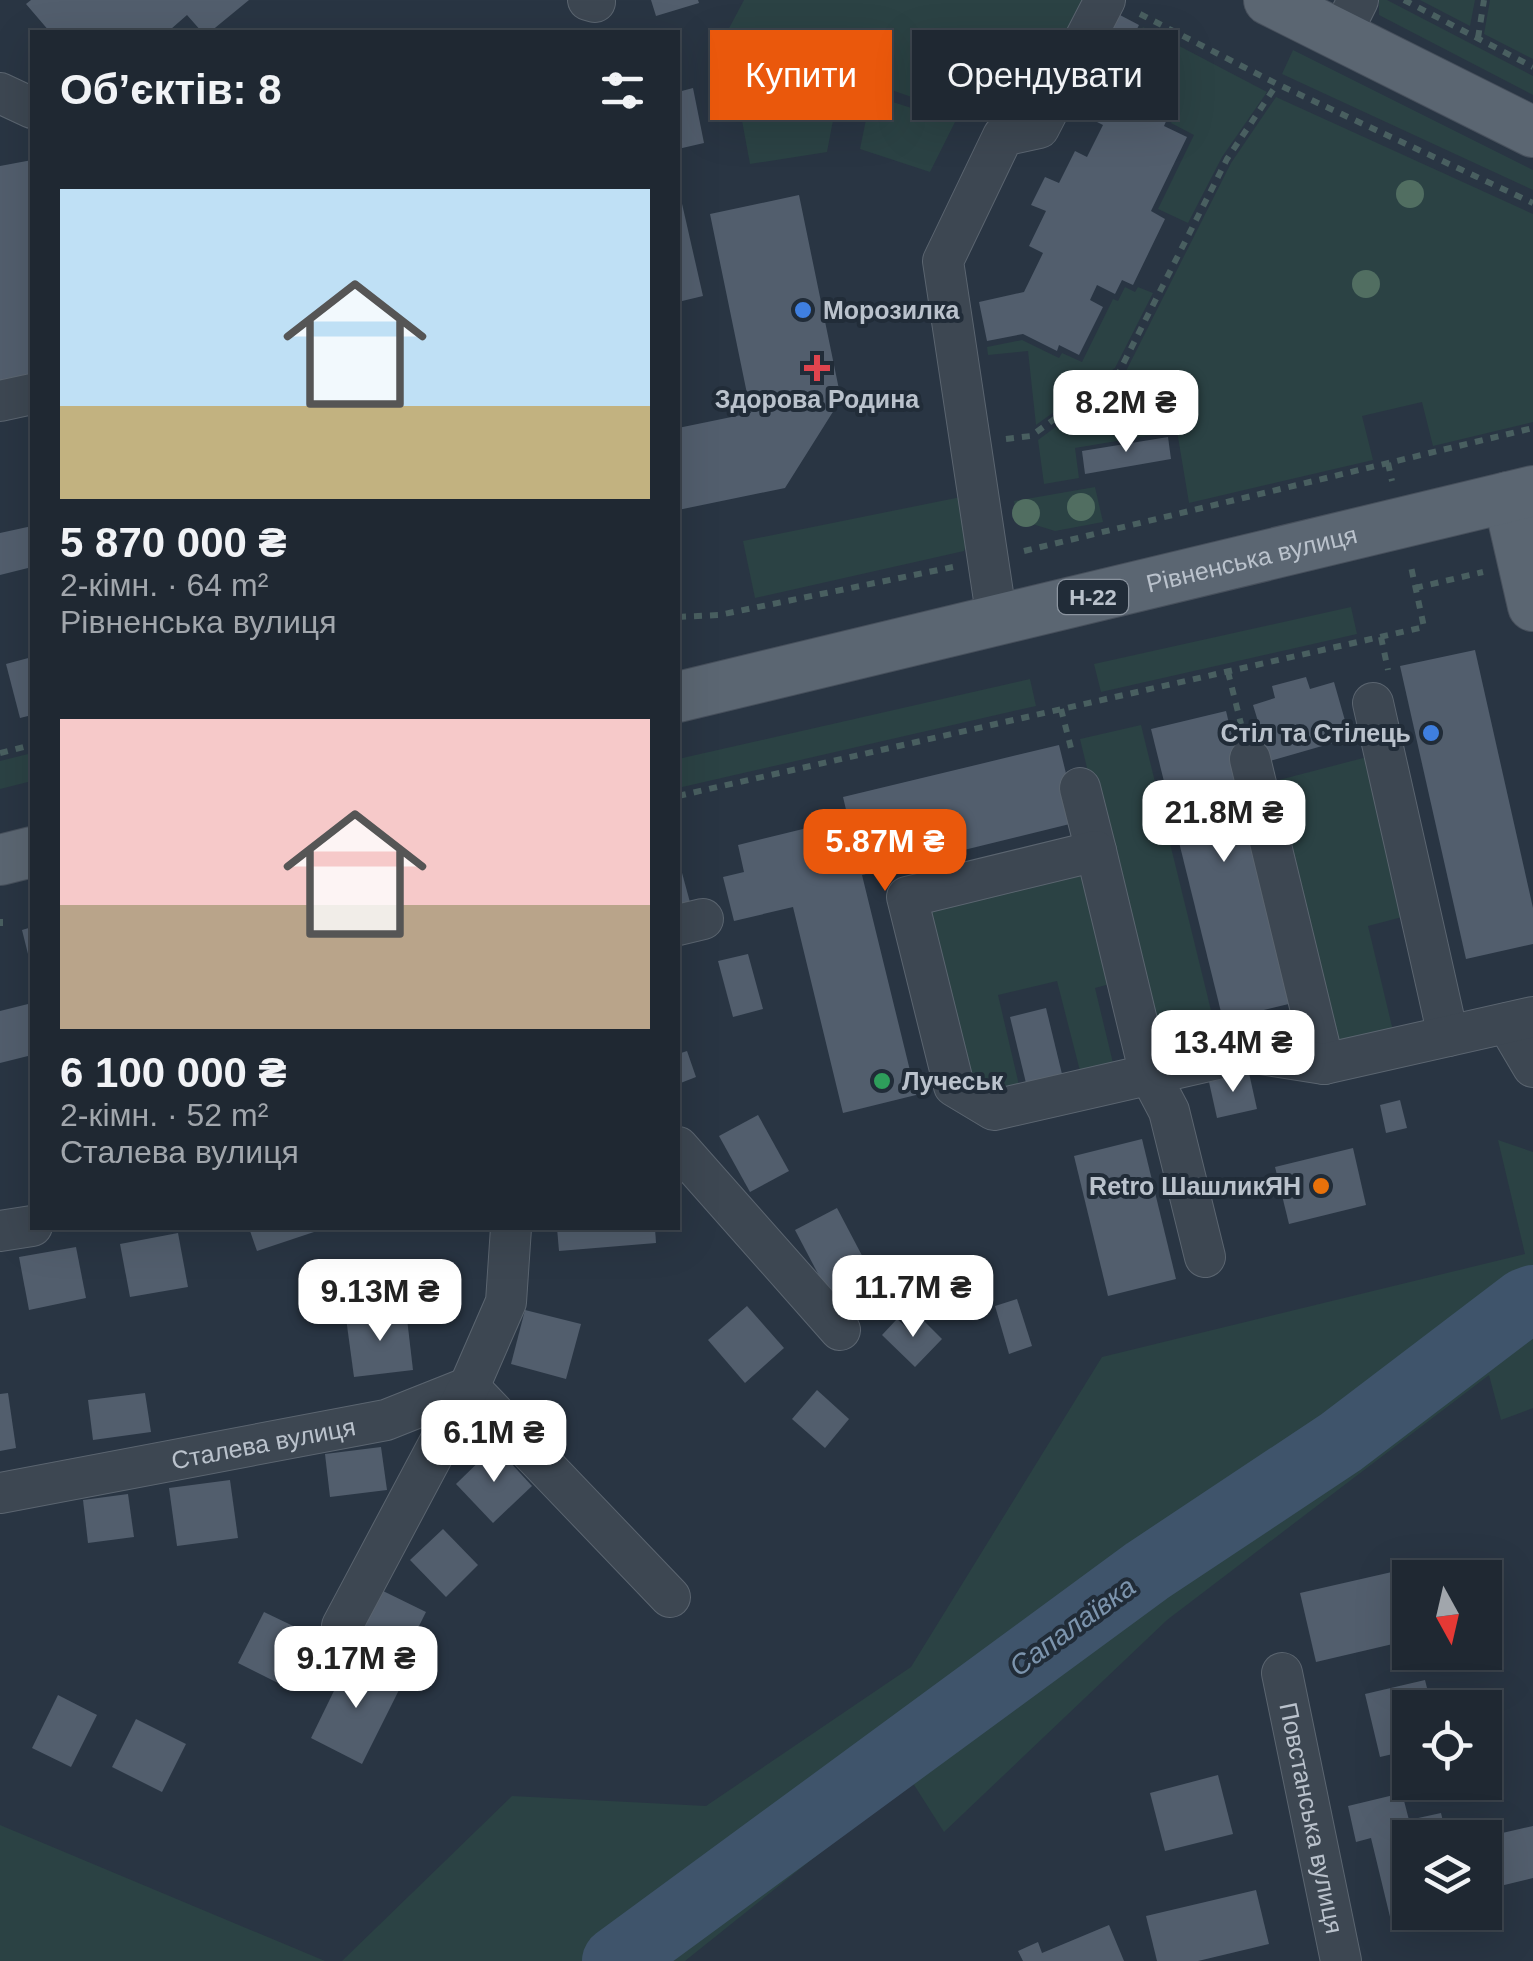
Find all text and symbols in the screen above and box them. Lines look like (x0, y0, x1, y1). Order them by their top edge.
chip: Купити (710, 30, 892, 120)
chip: Орендувати (912, 30, 1178, 120)
icon: filters (595, 63, 650, 118)
text: Об’єктів: 8 (60, 66, 282, 113)
icon: home (265, 254, 445, 434)
place label: Морозилка (823, 296, 960, 324)
marker: Морозилка (792, 299, 814, 321)
marker: Здорова Родина (806, 357, 828, 379)
pin: 8.2M ₴ (1045, 370, 1207, 455)
text: 8.2M ₴ (1075, 384, 1177, 420)
place label: Здорова Родина (715, 385, 920, 413)
text: 5 870 000 ₴ (60, 519, 287, 566)
street label: Рівненська вулиця (1143, 520, 1360, 598)
text: 2-кімн. · 64 m² (60, 567, 268, 603)
road number: Н-22 (1058, 580, 1128, 614)
text: Рівненська вулиця (60, 604, 336, 640)
place label: Стіл та Стілець (1220, 719, 1411, 747)
marker: Стіл та Стілець (1420, 722, 1442, 744)
pin: 21.8M ₴ (1132, 780, 1316, 865)
icon: home (265, 784, 445, 964)
text: 21.8M ₴ (1164, 794, 1284, 830)
pin: 5.87M ₴ (793, 809, 977, 894)
text: 5.87M ₴ (825, 823, 945, 859)
pin: 13.4M ₴ (1141, 1010, 1325, 1095)
text: 13.4M ₴ (1173, 1024, 1293, 1060)
text: 6 100 000 ₴ (60, 1049, 287, 1096)
place label: Лучеськ (902, 1067, 1004, 1095)
marker: Лучеськ (871, 1070, 893, 1092)
text: 2-кімн. · 52 m² (60, 1097, 268, 1133)
text: Сталева вулиця (60, 1134, 299, 1170)
place label: Retro ШашликЯН (1089, 1172, 1301, 1200)
marker: Retro ШашликЯН (1310, 1175, 1332, 1197)
pin: 11.7M ₴ (821, 1255, 1005, 1340)
pin: 9.13M ₴ (288, 1259, 472, 1344)
text: 11.7M ₴ (854, 1269, 972, 1305)
text: 9.13M ₴ (320, 1273, 440, 1309)
pin: 6.1M ₴ (413, 1400, 575, 1485)
street label: Сталева вулиця (169, 1412, 358, 1474)
text: 6.1M ₴ (443, 1414, 545, 1450)
north arrow (1392, 1560, 1502, 1670)
map controls (1392, 1560, 1502, 1930)
water label: Сапалаївка (1004, 1571, 1141, 1682)
pin: 9.17M ₴ (264, 1626, 448, 1711)
text: 9.17M ₴ (296, 1640, 416, 1676)
button: locate (1392, 1690, 1502, 1800)
street label: Повстанська вулиця (1274, 1700, 1349, 1936)
button: layers (1392, 1820, 1502, 1930)

